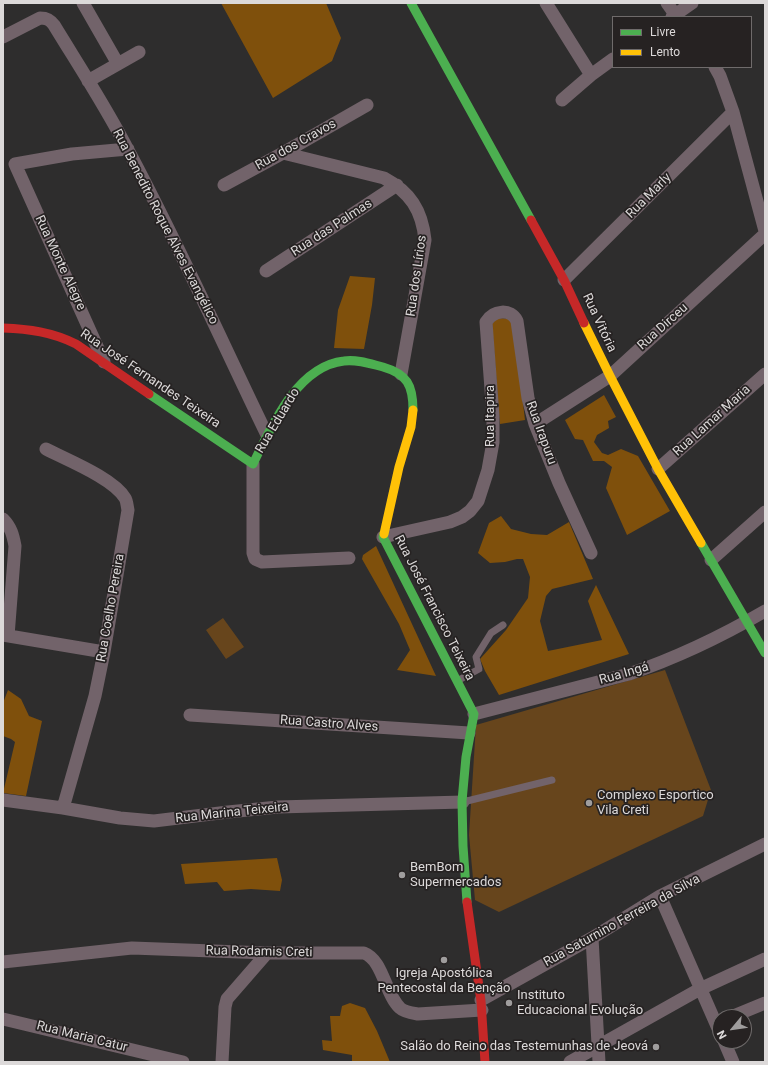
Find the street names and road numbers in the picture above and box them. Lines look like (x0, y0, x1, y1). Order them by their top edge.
street label: Rua dos Cravos (253, 116, 339, 174)
street label: Rua Benedito Roque Alves Evangélico (109, 127, 221, 327)
street label: Rua Marly (623, 170, 675, 222)
street label: Rua das Palmas (289, 196, 375, 260)
street label: Rua Monte Alegre (31, 213, 89, 313)
street label: Rua dos Lírios (404, 234, 430, 318)
street label: Rua Vitória (579, 291, 619, 355)
street label: Rua Dirceu (635, 300, 691, 354)
street label: Rua José Fernandes Teixeira (77, 326, 223, 432)
street label: Rua Lamar Maria (670, 382, 754, 460)
street label: Rua Itapira (483, 385, 499, 447)
street label: Rua Eduardo (252, 386, 304, 456)
street label: Rua Irapuru (522, 399, 560, 467)
street label: Rua José Francisco Teixeira (390, 533, 478, 683)
street label: Rua Coelho Pereira (94, 553, 128, 663)
street label: Rua Ingá (598, 660, 650, 688)
street label: Rua Castro Alves (279, 713, 379, 735)
street label: Rua Marina Teixeira (175, 799, 289, 827)
street label: Rua Saturnino Ferreira da Silva (541, 871, 703, 971)
street label: Rua Rodamis Creti (205, 943, 313, 961)
street label: Rua Maria Catur (35, 1018, 129, 1056)

